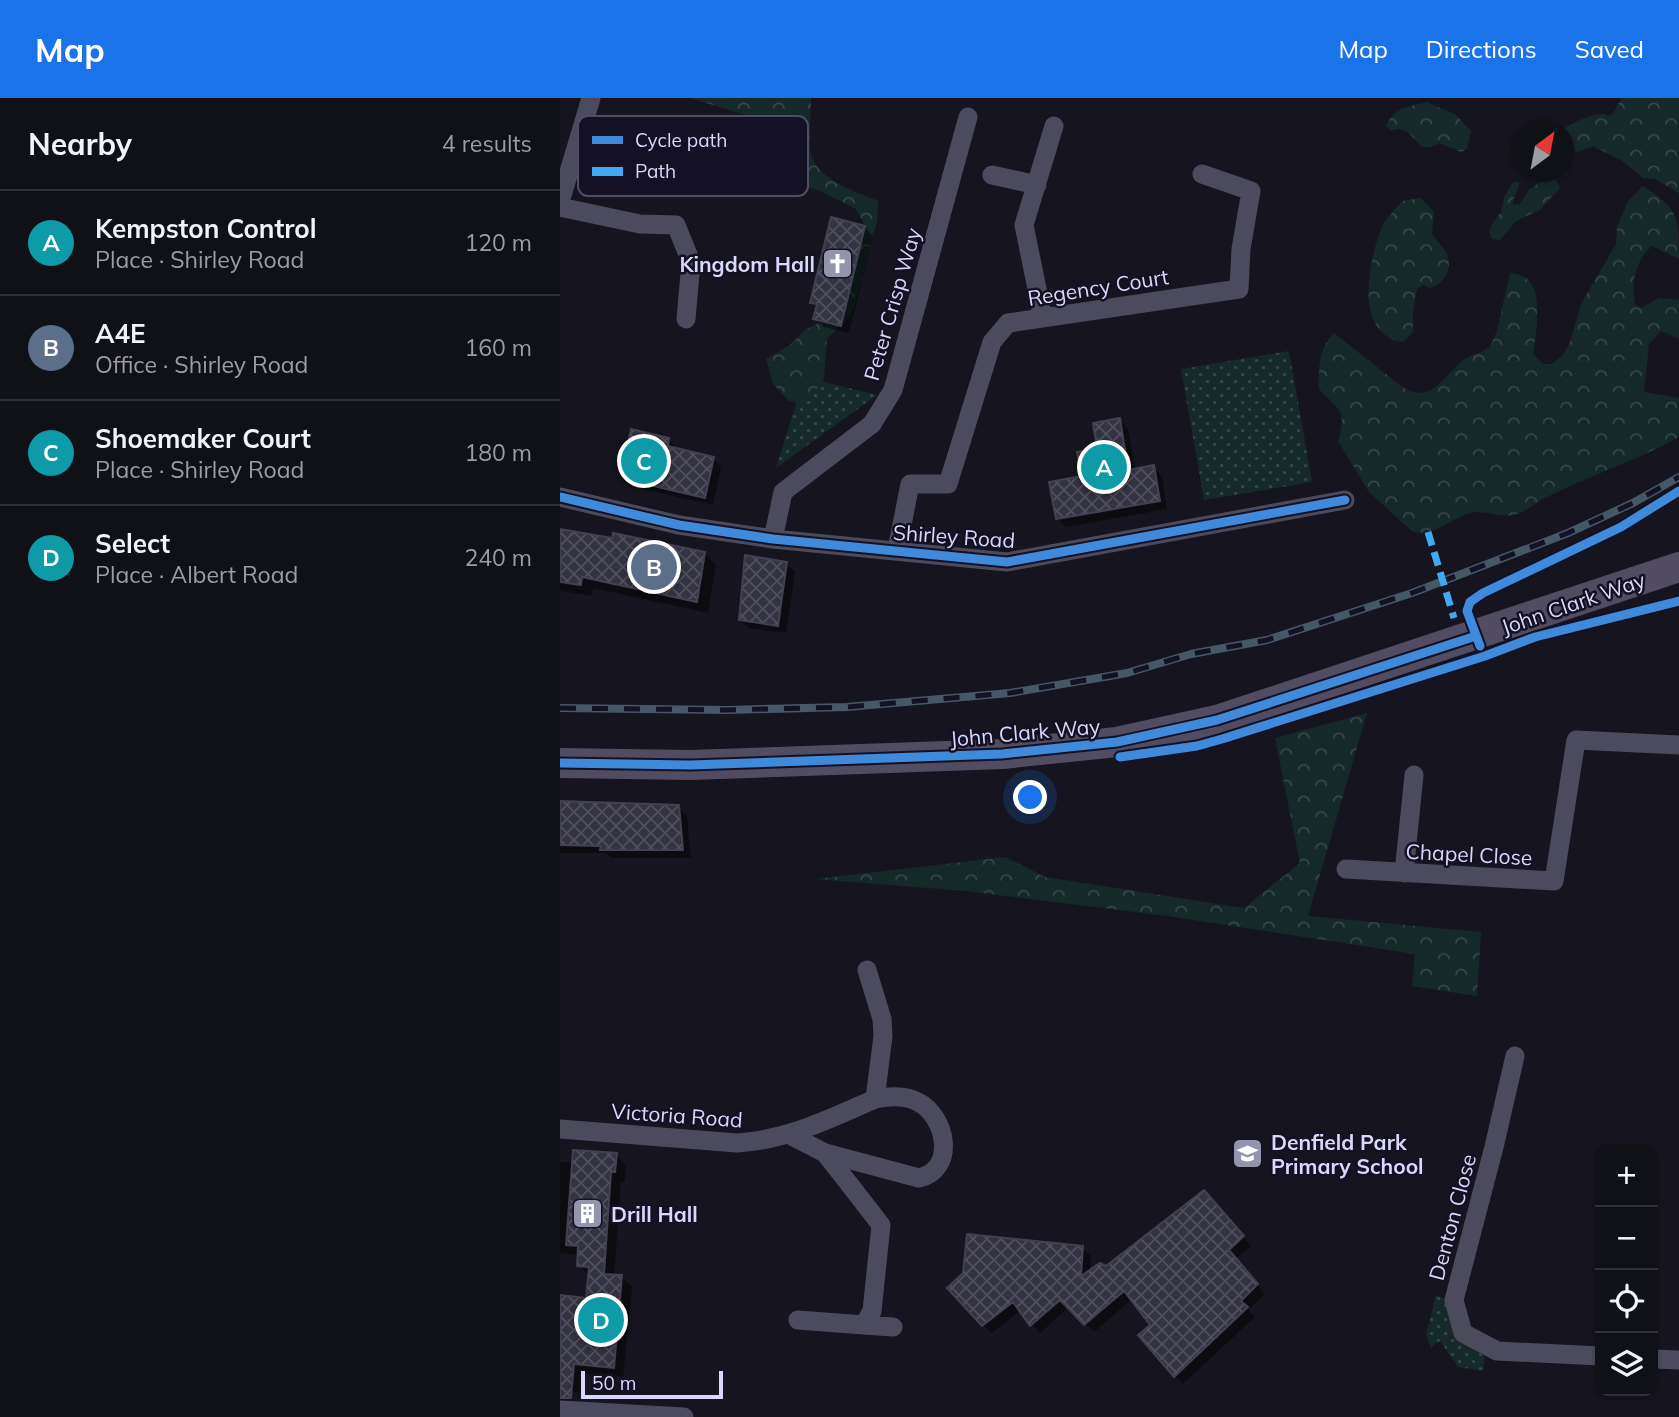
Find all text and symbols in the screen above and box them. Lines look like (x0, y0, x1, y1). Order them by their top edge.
text: Map (35, 29, 105, 70)
text: Map (1338, 34, 1388, 64)
text: Directions (1426, 34, 1537, 64)
text: Saved (1575, 34, 1644, 64)
legend (578, 116, 808, 196)
north arrow (1511, 119, 1574, 182)
text: Nearby (28, 125, 132, 163)
text: Cycle path (635, 128, 727, 152)
text: 4 results (442, 129, 532, 158)
text: Path (635, 159, 676, 183)
text: Kempston Control (95, 212, 317, 245)
street label: Peter Crisp Way (858, 225, 926, 383)
text: A (42, 228, 60, 257)
text: 120 m (464, 228, 532, 257)
text: Place · Shirley Road (95, 245, 304, 274)
church icon: Kingdom Hall (821, 247, 855, 281)
place label: Kingdom Hall (679, 251, 815, 277)
street label: Regency Court (1026, 263, 1170, 311)
text: A4E (95, 317, 146, 350)
text: B (43, 333, 59, 362)
text: 160 m (464, 333, 532, 362)
text: Office · Shirley Road (95, 350, 308, 379)
text: Shoemaker Court (95, 422, 311, 455)
pin: C (621, 435, 667, 487)
text: C (43, 438, 59, 467)
text: 180 m (464, 438, 532, 467)
pin: A (1081, 441, 1127, 493)
text: Place · Shirley Road (95, 455, 304, 484)
street label: Shirley Road (892, 519, 1016, 553)
text: Select (95, 527, 170, 560)
pin: B (631, 541, 677, 593)
text: D (42, 543, 60, 572)
text: 240 m (464, 543, 532, 572)
text: Place · Albert Road (95, 560, 298, 589)
street label: John Clark Way (1498, 566, 1648, 640)
street label: John Clark Way (949, 712, 1101, 752)
your location (1013, 780, 1047, 814)
street label: Chapel Close (1405, 838, 1533, 870)
street label: Victoria Road (611, 1097, 743, 1133)
place label: Denfield Park Primary School (1271, 1129, 1424, 1179)
school or university icon: Denfield Park Primary School (1231, 1137, 1265, 1171)
map controls (1595, 1144, 1658, 1396)
button: + (1595, 1144, 1658, 1207)
street label: Denton Close (1423, 1151, 1481, 1283)
building icon: Drill Hall (571, 1197, 605, 1231)
place label: Drill Hall (611, 1201, 698, 1227)
button: − (1595, 1207, 1658, 1270)
button: locate (1595, 1270, 1658, 1333)
pin: D (578, 1294, 624, 1346)
button: layers (1595, 1333, 1658, 1396)
scale bar (581, 1368, 723, 1400)
text: 50 m (592, 1371, 636, 1395)

